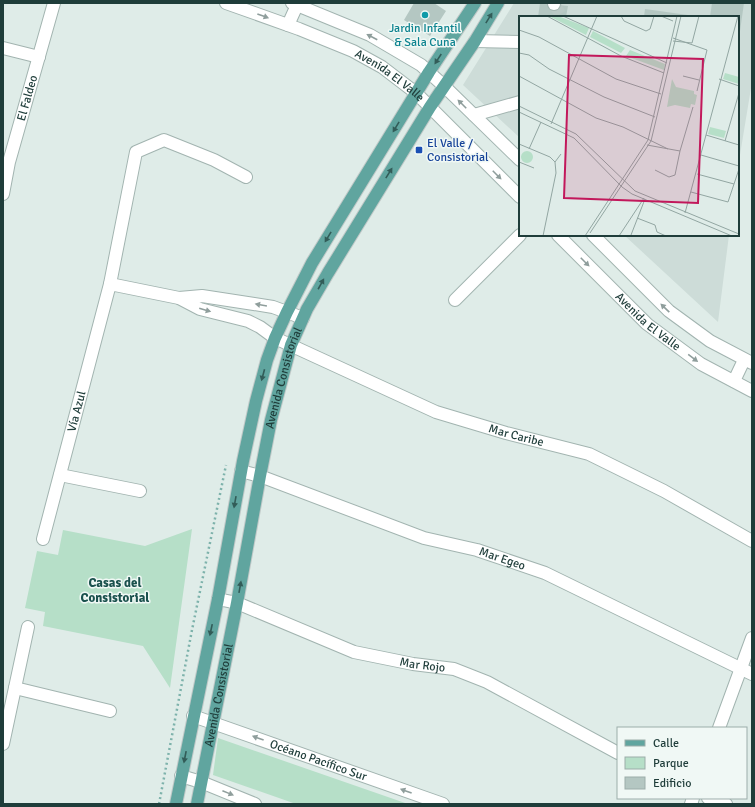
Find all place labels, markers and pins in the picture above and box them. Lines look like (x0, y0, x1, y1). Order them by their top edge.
marker: Jardin Infantil & Sala Cuna (420, 10, 430, 20)
place label: Jardin Infantil & Sala Cuna (389, 21, 461, 50)
place label: El Valle / Consistorial (427, 136, 489, 165)
marker: El Valle / Consistorial (414, 145, 424, 155)

